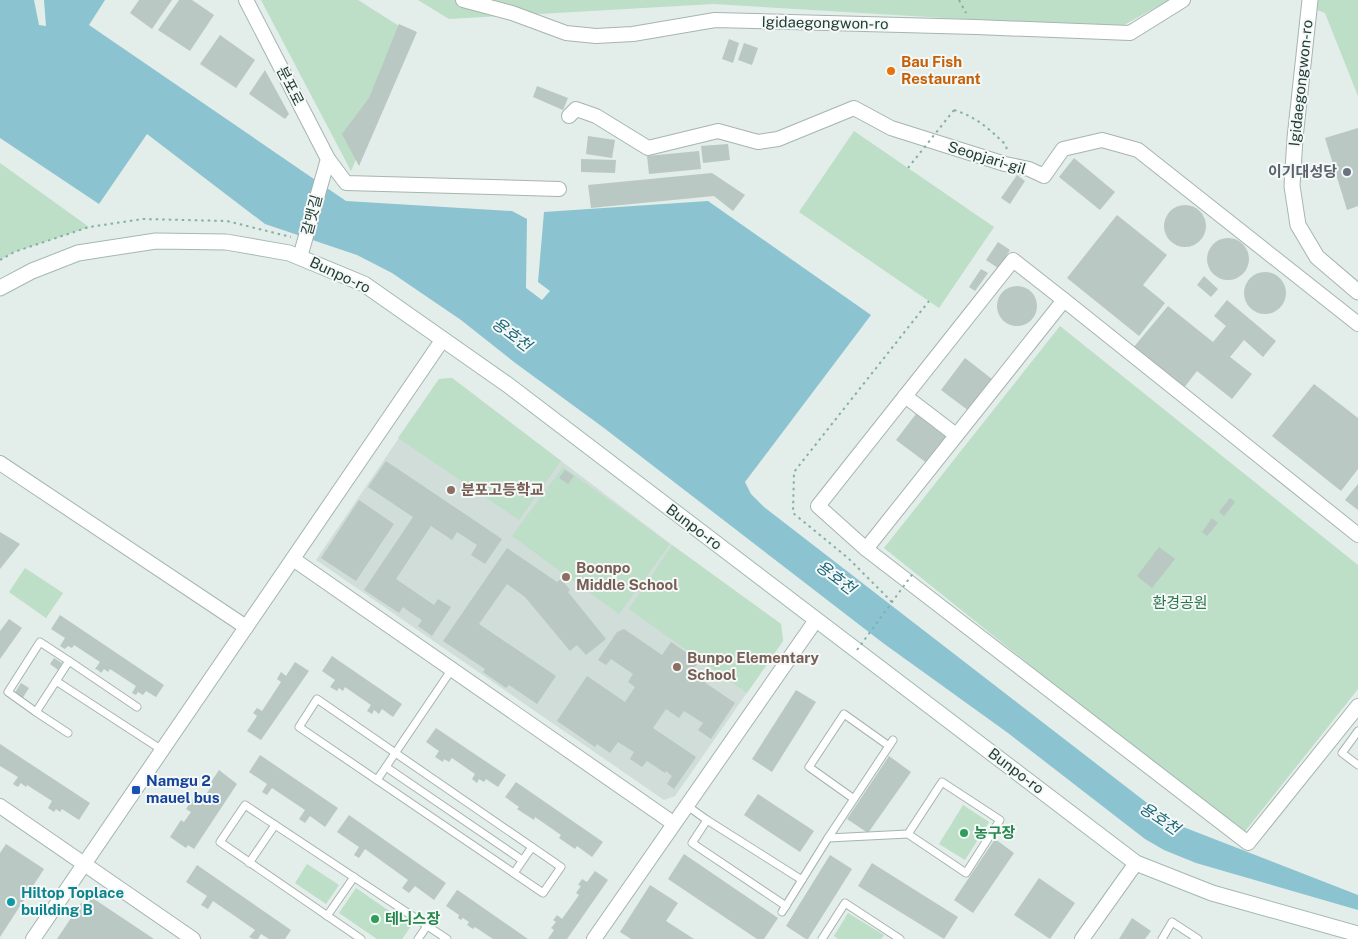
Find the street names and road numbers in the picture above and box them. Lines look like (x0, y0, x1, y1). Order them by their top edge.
street label: Igidaegongwon-ro (761, 13, 889, 32)
street label: Igidaegongwon-ro (1285, 19, 1316, 147)
street label: 분포로 (273, 63, 307, 108)
street label: Seopjari-gil (946, 138, 1028, 178)
street label: 갈맷길 (298, 193, 325, 237)
street label: Bunpo-ro (307, 253, 373, 296)
street label: Bunpo-ro (663, 500, 725, 553)
street label: Bunpo-ro (985, 744, 1047, 797)

